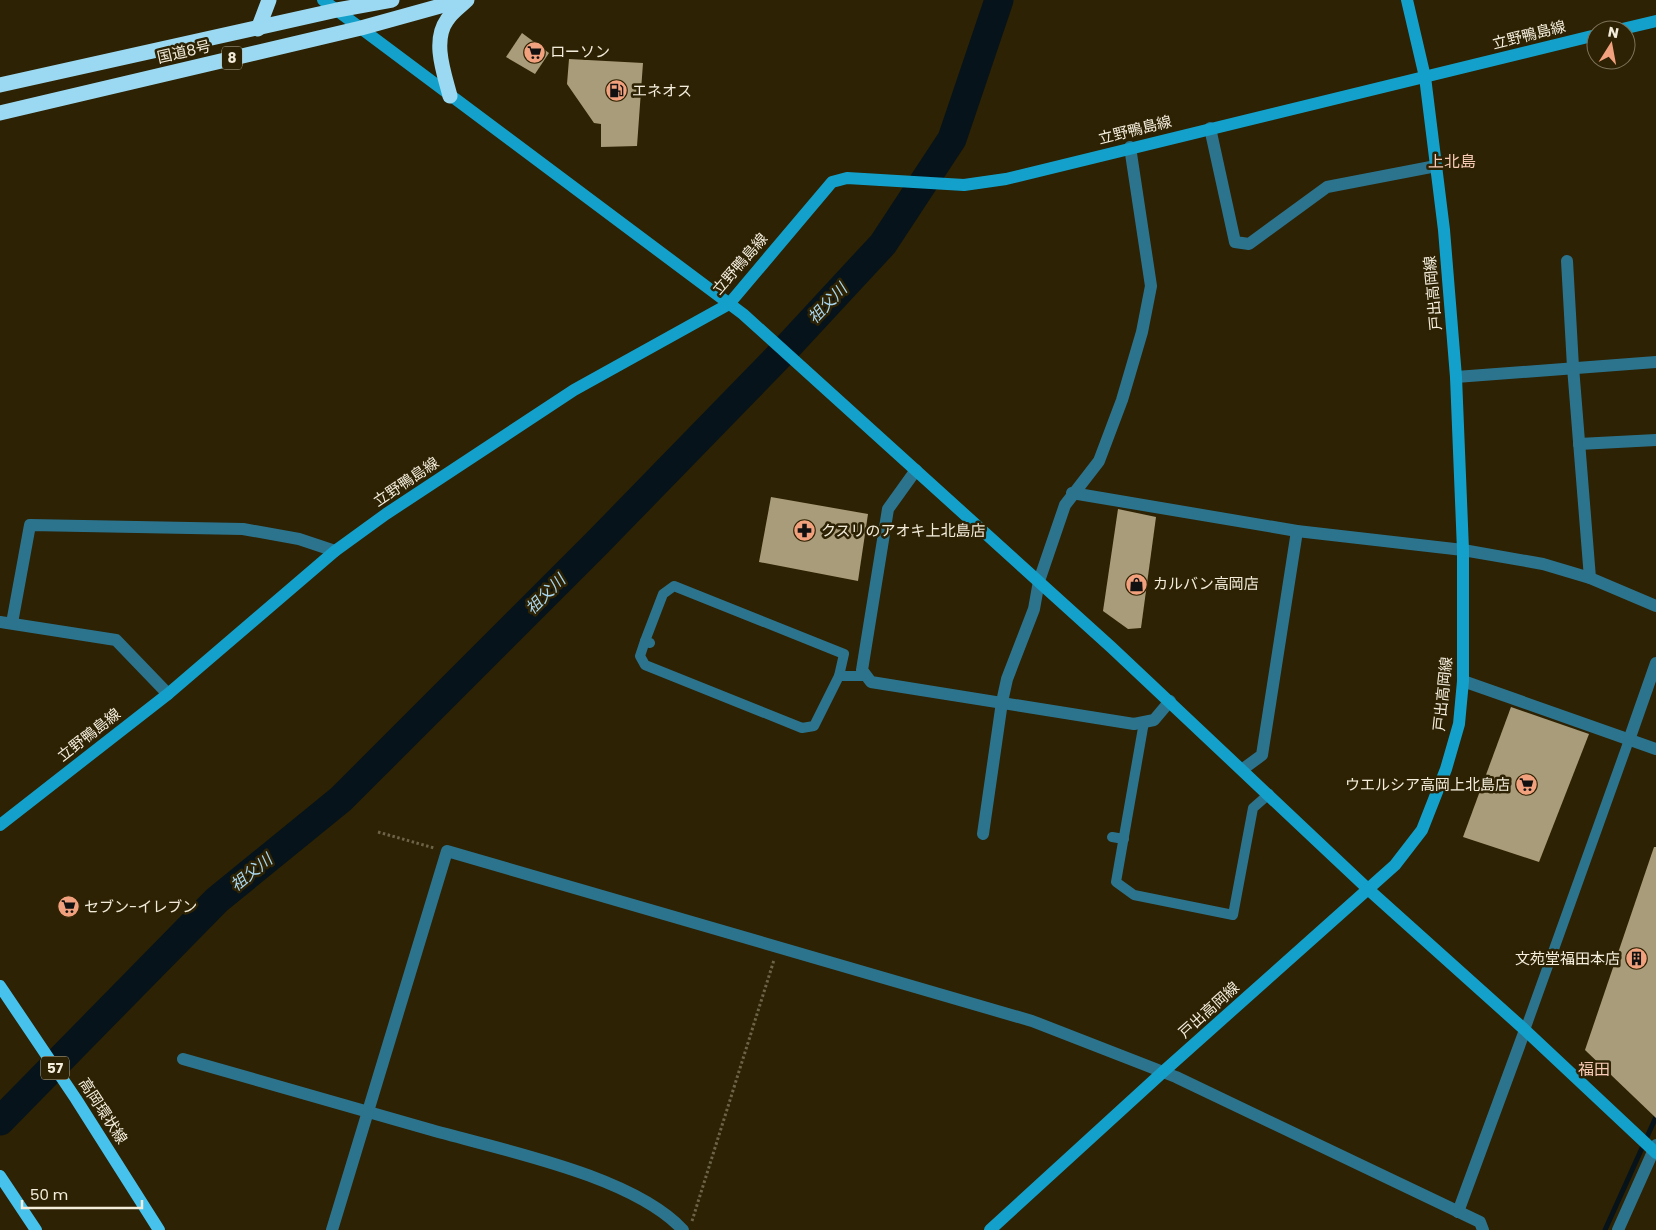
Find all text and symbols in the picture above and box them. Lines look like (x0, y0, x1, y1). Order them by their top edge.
street label: 立野鴨島線 (1490, 15, 1568, 54)
north arrow (1586, 20, 1636, 70)
text: N (1606, 21, 1621, 43)
street label: 国道8号 (155, 35, 213, 68)
supermarket icon: ローソン (522, 40, 546, 64)
place label: ローソン (550, 41, 610, 62)
road number: 8 (222, 46, 242, 70)
fuel station icon: エネオス (604, 79, 628, 103)
place label: エネオス (632, 80, 692, 101)
street label: 立野鴨島線 (1096, 110, 1174, 149)
district label: 上北島 (1428, 150, 1476, 173)
street label: 立野鴨島線 (707, 228, 772, 299)
street label: 戸出高岡線 (1419, 255, 1446, 331)
water label: 祖父川 (802, 277, 854, 329)
street label: 立野鴨島線 (369, 452, 443, 511)
pharmacy icon: クスリのアオキ上北島店 (793, 519, 817, 543)
place label: クスリのアオキ上北島店 (821, 520, 986, 541)
water label: 祖父川 (520, 568, 572, 619)
shop icon: カルバン高岡店 (1125, 572, 1149, 596)
place label: カルバン高岡店 (1153, 573, 1259, 594)
street label: 戸出高岡線 (1428, 656, 1457, 732)
street label: 立野鴨島線 (53, 703, 125, 766)
supermarket icon: ウエルシア高岡上北島店 (1514, 773, 1538, 797)
place label: ウエルシア高岡上北島店 (1345, 774, 1510, 795)
water label: 祖父川 (225, 847, 279, 896)
supermarket icon: セブン-イレブン (56, 895, 80, 919)
place label: セブン-イレブン (84, 896, 197, 917)
building icon: 文苑堂福田本店 (1624, 947, 1648, 971)
place label: 文苑堂福田本店 (1515, 948, 1620, 969)
street label: 戸出高岡線 (1174, 977, 1244, 1043)
road number: 57 (41, 1056, 69, 1080)
district label: 福田 (1578, 1058, 1610, 1081)
street label: 高岡環状線 (74, 1074, 133, 1148)
scale bar (22, 1178, 142, 1210)
text: 50 m (30, 1184, 68, 1205)

